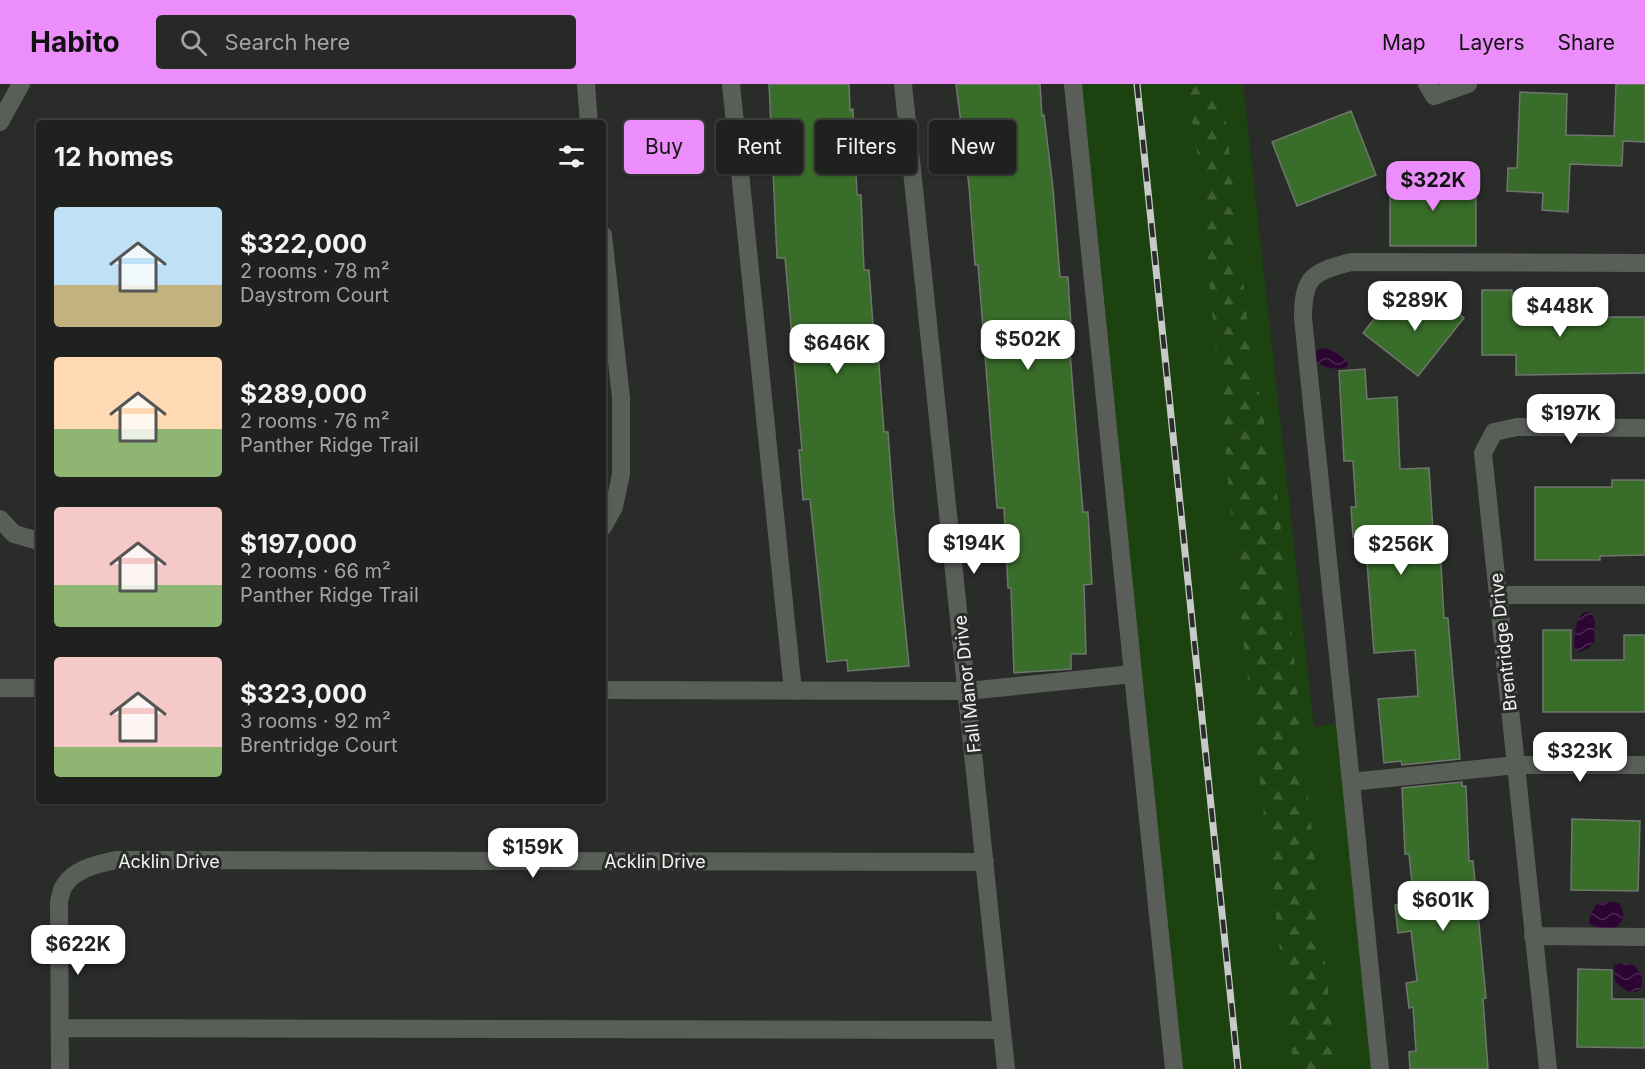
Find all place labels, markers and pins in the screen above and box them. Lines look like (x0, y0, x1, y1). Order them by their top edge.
pin: $322K (1391, 161, 1475, 212)
pin: $289K (1373, 281, 1457, 332)
pin: $448K (1518, 287, 1602, 338)
pin: $502K (986, 320, 1070, 371)
pin: $646K (795, 324, 879, 375)
pin: $197K (1529, 394, 1613, 445)
pin: $194K (932, 524, 1016, 575)
pin: $256K (1359, 525, 1443, 576)
pin: $323K (1538, 732, 1622, 783)
pin: $159K (491, 828, 575, 879)
pin: $601K (1401, 881, 1485, 932)
pin: $622K (36, 925, 120, 976)

